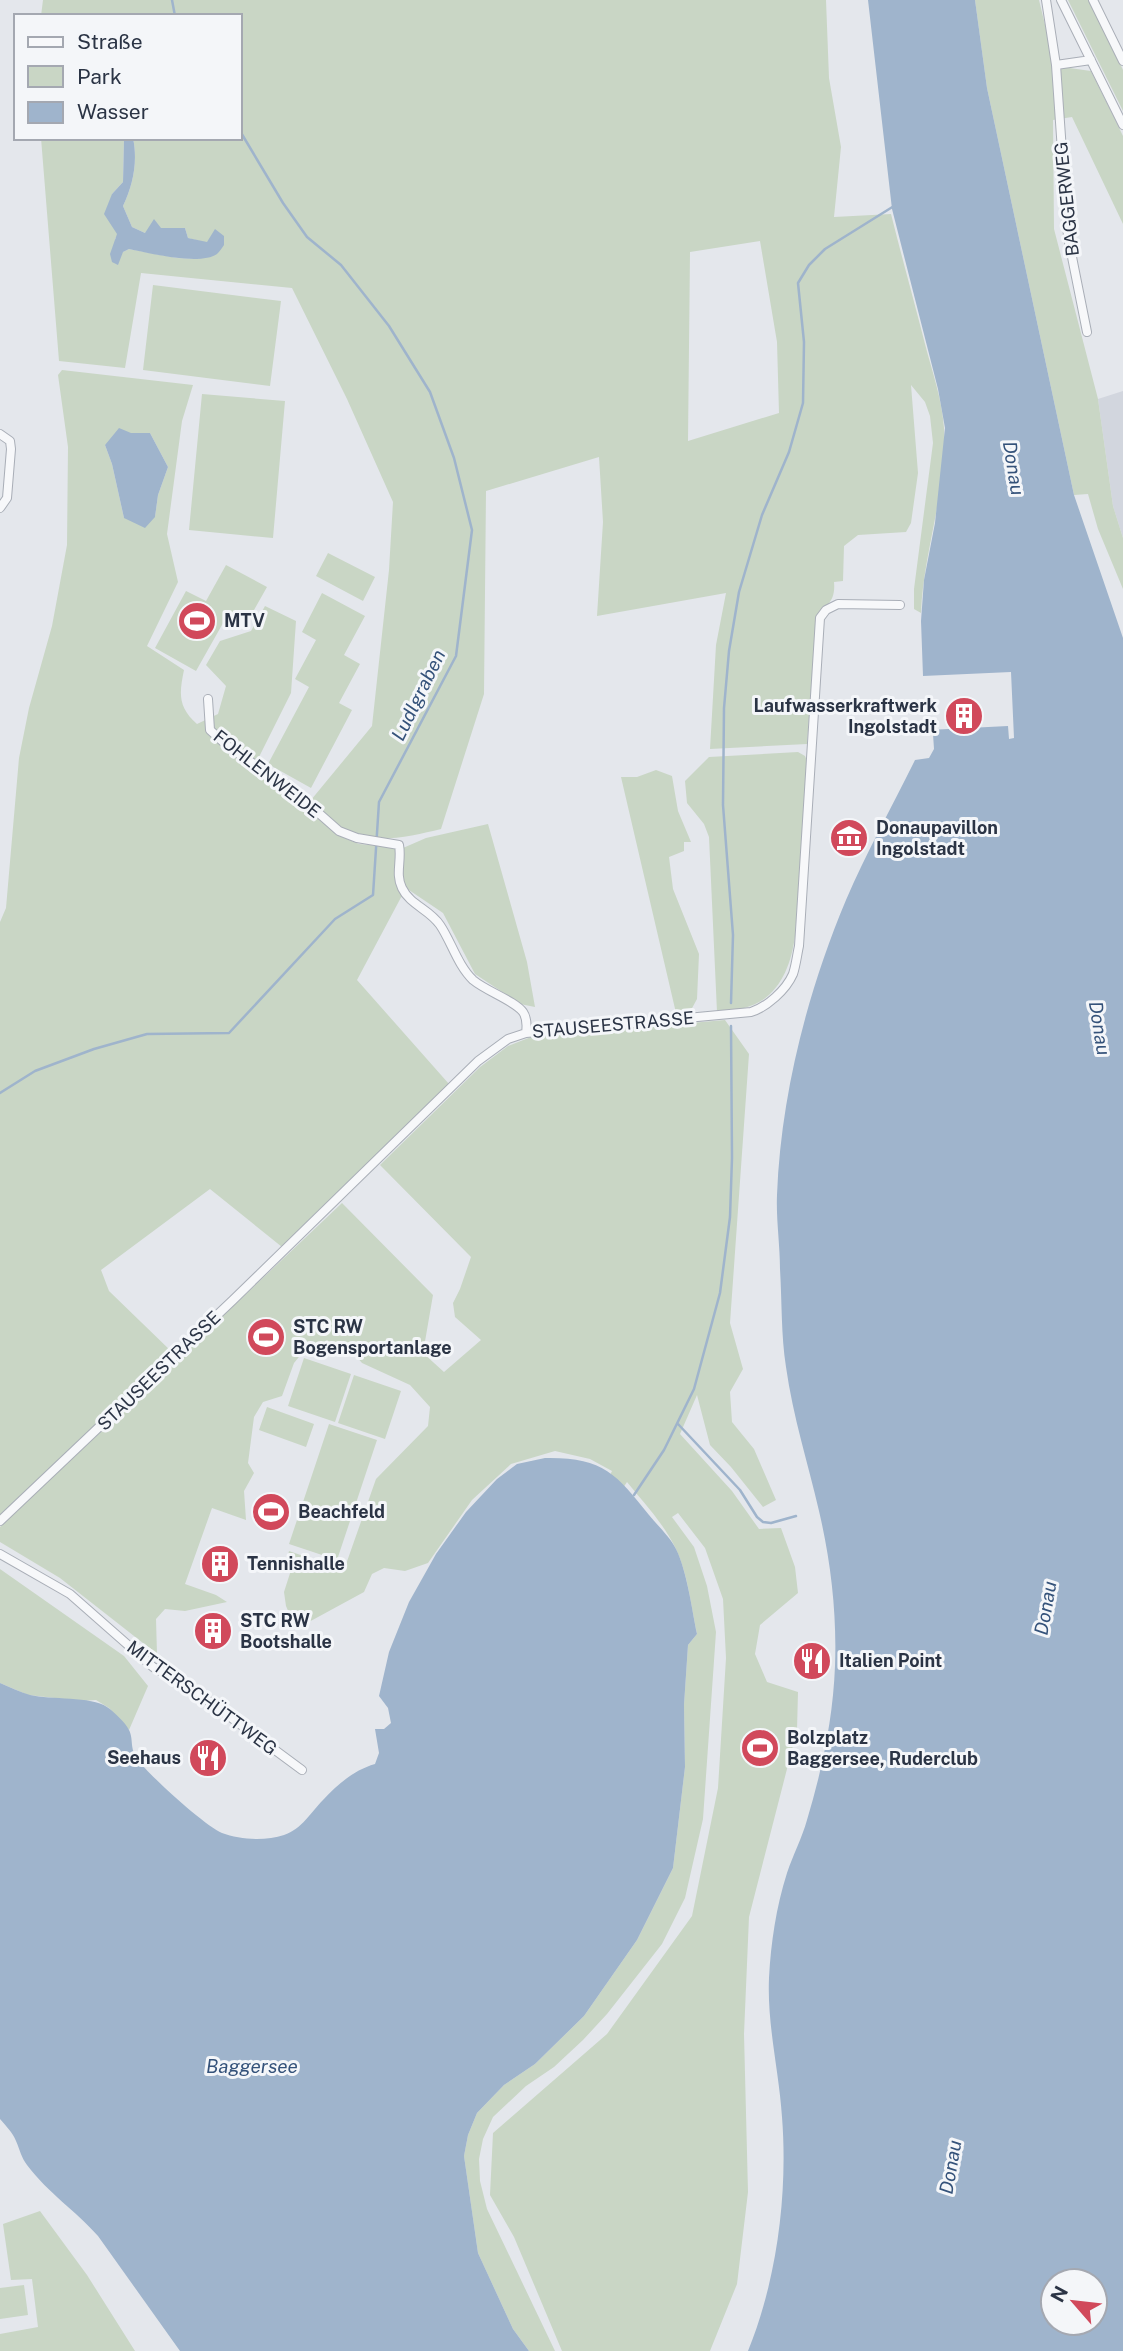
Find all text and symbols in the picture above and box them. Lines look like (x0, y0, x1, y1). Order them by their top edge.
legend (14, 14, 242, 140)
text: Straße (77, 29, 143, 54)
text: Park (77, 64, 122, 89)
text: Wasser (77, 99, 149, 124)
street label: BAGGERWEG (1050, 141, 1083, 257)
water label: Donau (999, 439, 1029, 497)
sports icon: MTV (176, 600, 218, 642)
place label: MTV (224, 610, 265, 631)
water label: Ludlgraben (387, 646, 449, 744)
place label: Laufwasserkraftwerk Ingolstadt (754, 695, 938, 737)
building icon: Laufwasserkraftwerk Ingolstadt (943, 695, 985, 737)
street label: FOHLENWEIDE (210, 725, 325, 822)
museum icon: Donaupavillon Ingolstadt (828, 817, 870, 859)
place label: Donaupavillon Ingolstadt (876, 817, 998, 859)
water label: Donau (1085, 999, 1115, 1057)
street label: STAUSEESTRASSE (531, 1007, 695, 1042)
street label: STAUSEESTRASSE (93, 1307, 224, 1435)
sports icon: STC RW Bogensportanlage (245, 1316, 287, 1358)
place label: STC RW Bogensportanlage (293, 1316, 452, 1358)
sports icon: Beachfeld (250, 1491, 292, 1533)
place label: Beachfeld (298, 1501, 385, 1522)
building icon: Tennishalle (199, 1543, 241, 1585)
place label: Tennishalle (247, 1553, 345, 1574)
water label: Donau (1029, 1579, 1061, 1637)
building icon: STC RW Bootshalle (192, 1610, 234, 1652)
place label: STC RW Bootshalle (240, 1610, 332, 1652)
street label: MITTERSCHÜTTWEG (123, 1635, 282, 1759)
restaurant icon: Italien Point (791, 1640, 833, 1682)
place label: Italien Point (839, 1650, 942, 1671)
sports icon: Bolzplatz Baggersee, Ruderclub (739, 1727, 781, 1769)
place label: Bolzplatz Baggersee, Ruderclub (787, 1727, 978, 1769)
restaurant icon: Seehaus (187, 1737, 229, 1779)
place label: Seehaus (107, 1747, 181, 1768)
water label: Baggersee (206, 2055, 298, 2077)
water label: Donau (934, 2138, 966, 2196)
north arrow (1039, 2267, 1109, 2337)
text: N (1046, 2282, 1072, 2306)

